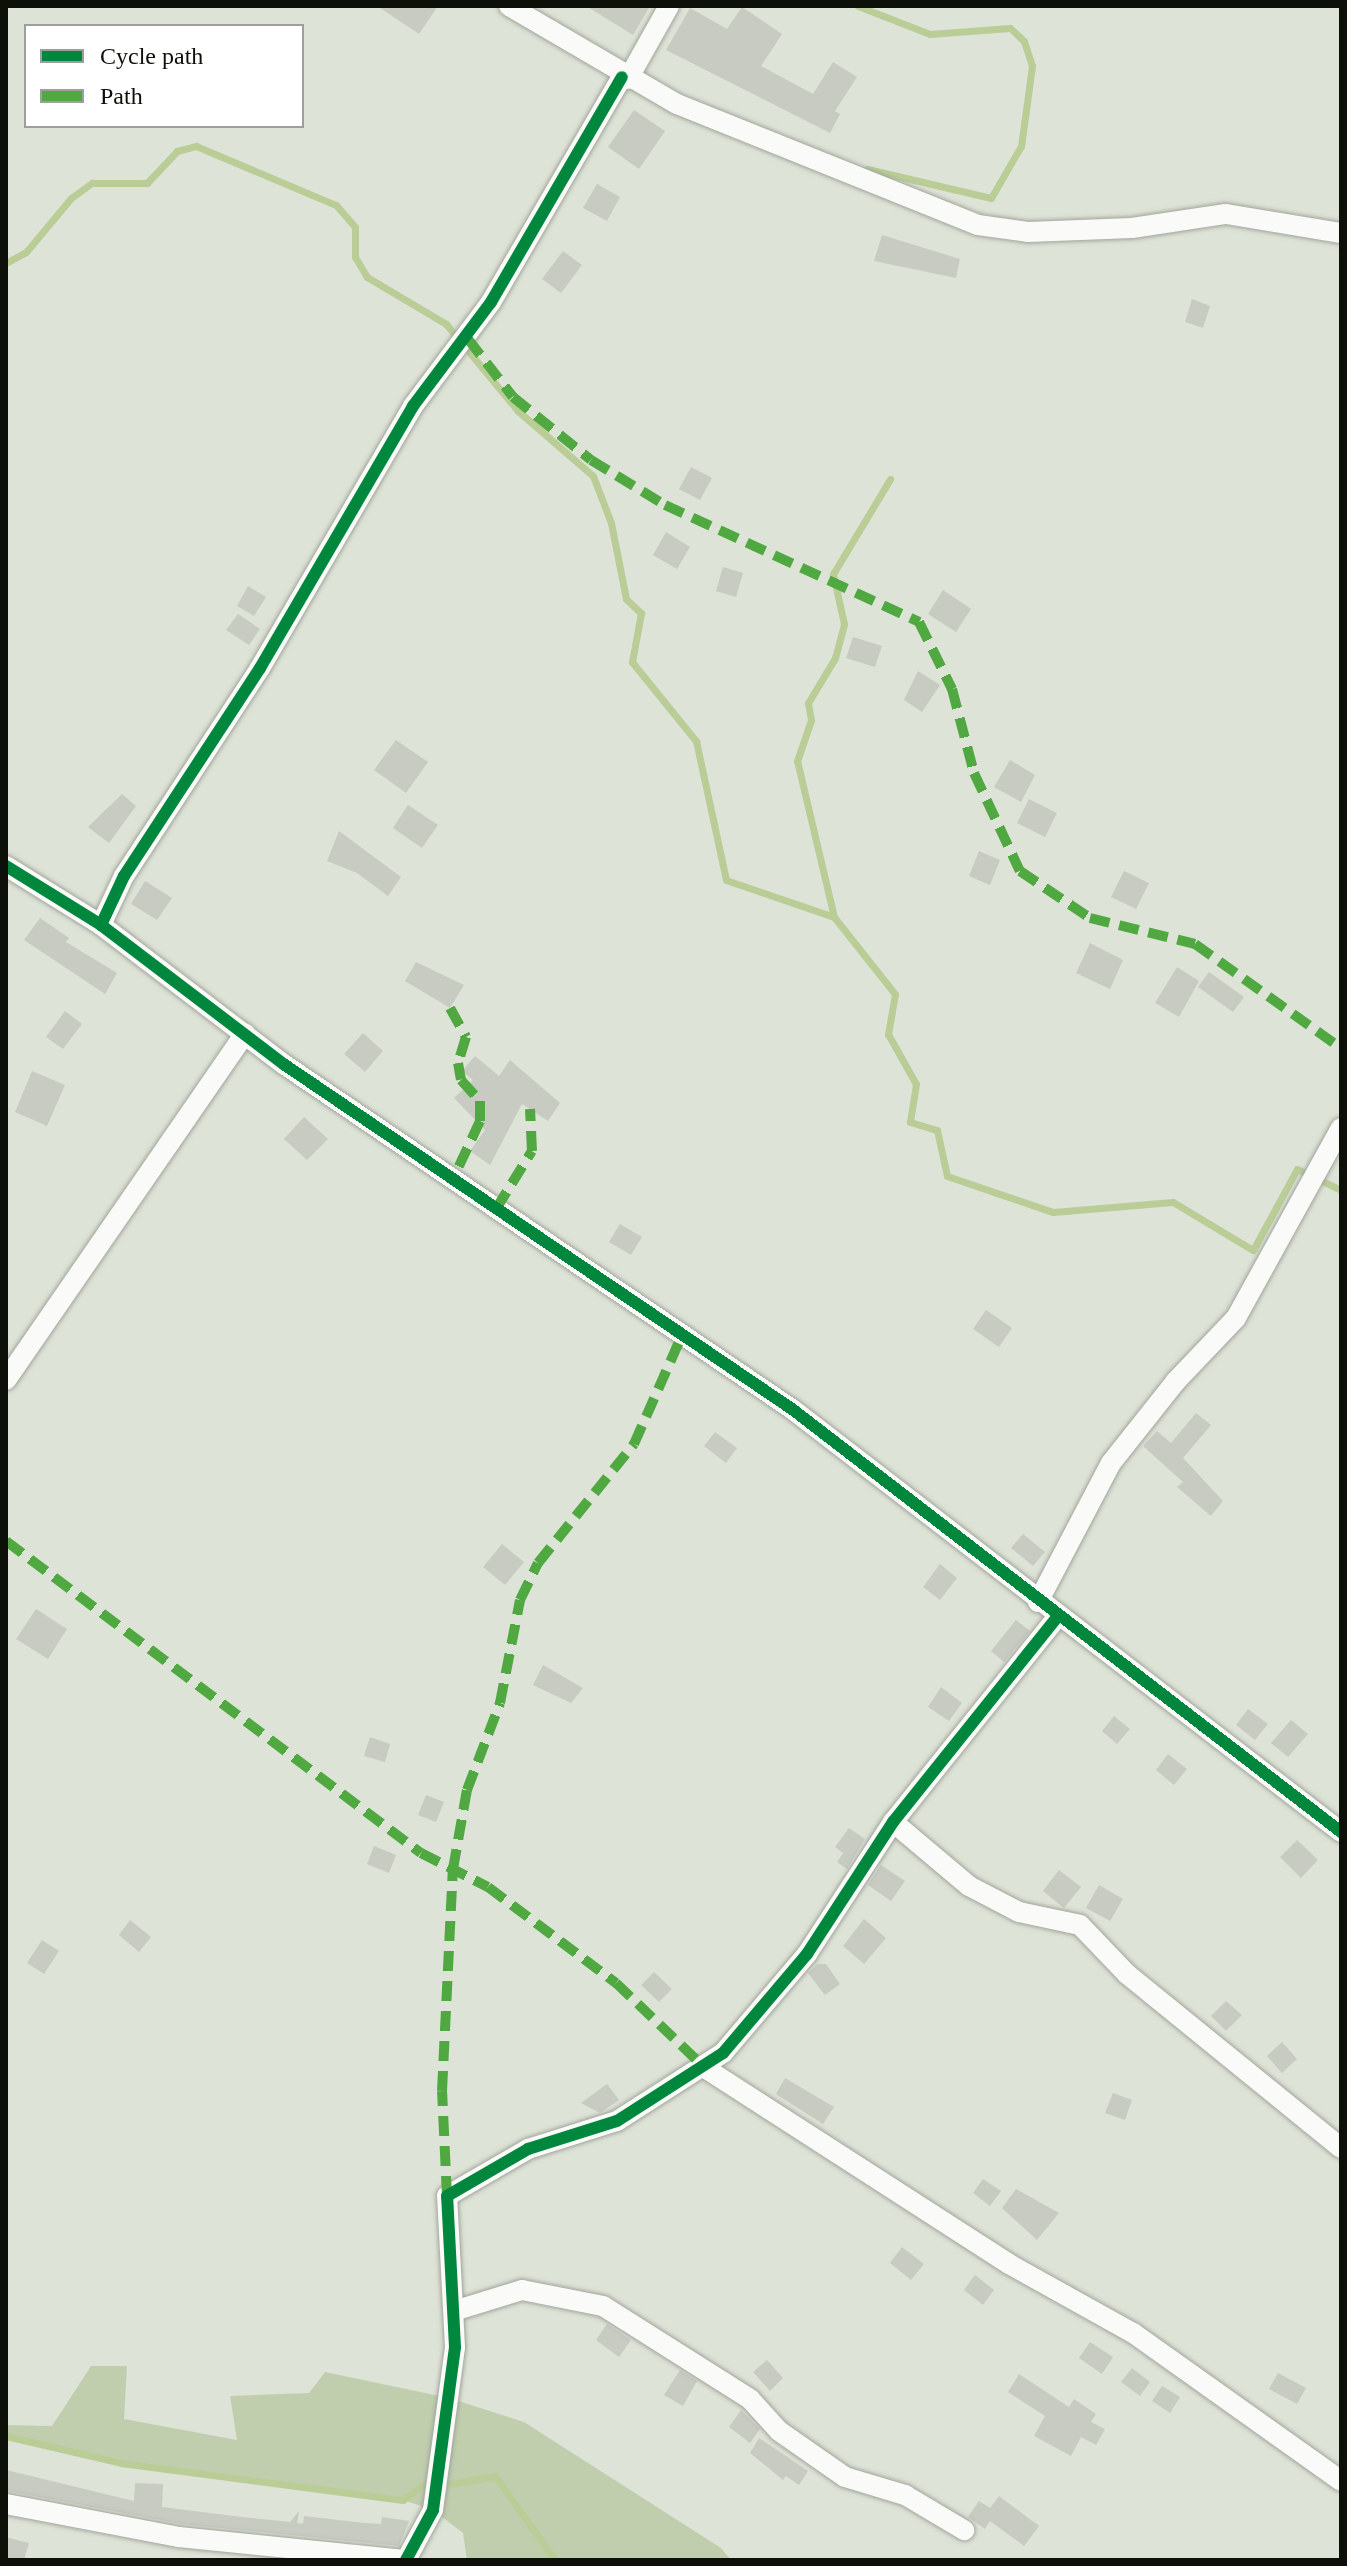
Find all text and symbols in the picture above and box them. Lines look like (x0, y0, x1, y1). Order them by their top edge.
legend (24, 24, 304, 128)
text: Cycle path (100, 43, 203, 69)
text: Path (100, 83, 143, 109)

